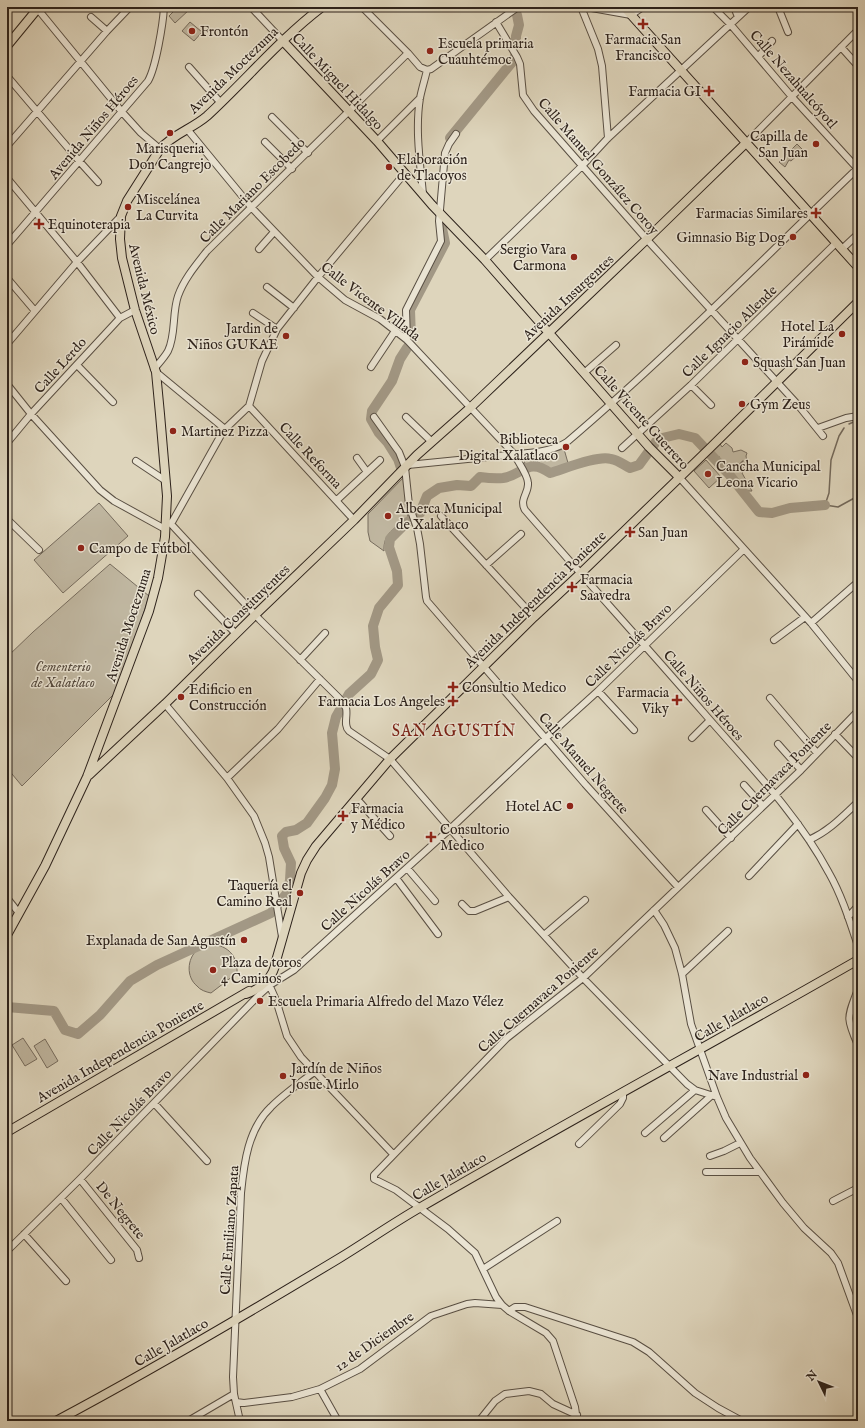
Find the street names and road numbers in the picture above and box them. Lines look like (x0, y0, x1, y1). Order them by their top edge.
street label: Avenida Moctezuma (184, 23, 283, 119)
street label: Calle Nezahualcóyotl (746, 27, 841, 133)
street label: Calle Miguel Hidalgo (288, 29, 387, 134)
street label: Avenida Niños Héroes (44, 72, 143, 184)
street label: Calle Manuel González Coroy (534, 94, 663, 239)
street label: Calle Mariano Escobedo (196, 134, 310, 247)
street label: Avenida México (124, 241, 164, 337)
street label: Avenida Insurgentes (519, 251, 618, 345)
street label: Calle Vicente Villada (317, 258, 425, 346)
street label: Calle Ignacio Allende (678, 281, 781, 382)
street label: Calle Lerdo (31, 333, 91, 398)
street label: Calle Vicente Guerrero (590, 362, 693, 474)
street label: Calle Reforma (275, 419, 346, 493)
street label: Avenida Independencia Poniente (460, 527, 611, 673)
street label: Avenida Constituyentes (183, 561, 294, 669)
street label: Avenida Moctezuma (102, 566, 156, 685)
street label: Calle Nicolás Bravo (581, 599, 676, 692)
street label: Calle Niños Héroes (659, 647, 748, 745)
street label: Calle Manuel Negrete (534, 709, 633, 819)
street label: Calle Cuernavaca Poniente (714, 717, 836, 840)
street label: Calle Nicolás Bravo (317, 846, 414, 936)
street label: Calle Cuernavaca Poniente (475, 942, 603, 1057)
street label: Calle Jalatlaco (691, 989, 772, 1046)
street label: Avenida Independencia Poniente (33, 996, 208, 1108)
street label: Calle Nicolás Bravo (84, 1065, 176, 1160)
street label: Calle Jalatlaco (409, 1148, 490, 1205)
street label: Calle Emiliano Zapata (217, 1164, 244, 1295)
street label: De Negrete (91, 1178, 149, 1244)
street label: 12 de Diciembre (331, 1308, 418, 1376)
street label: Calle Jalatlaco (131, 1314, 212, 1371)

